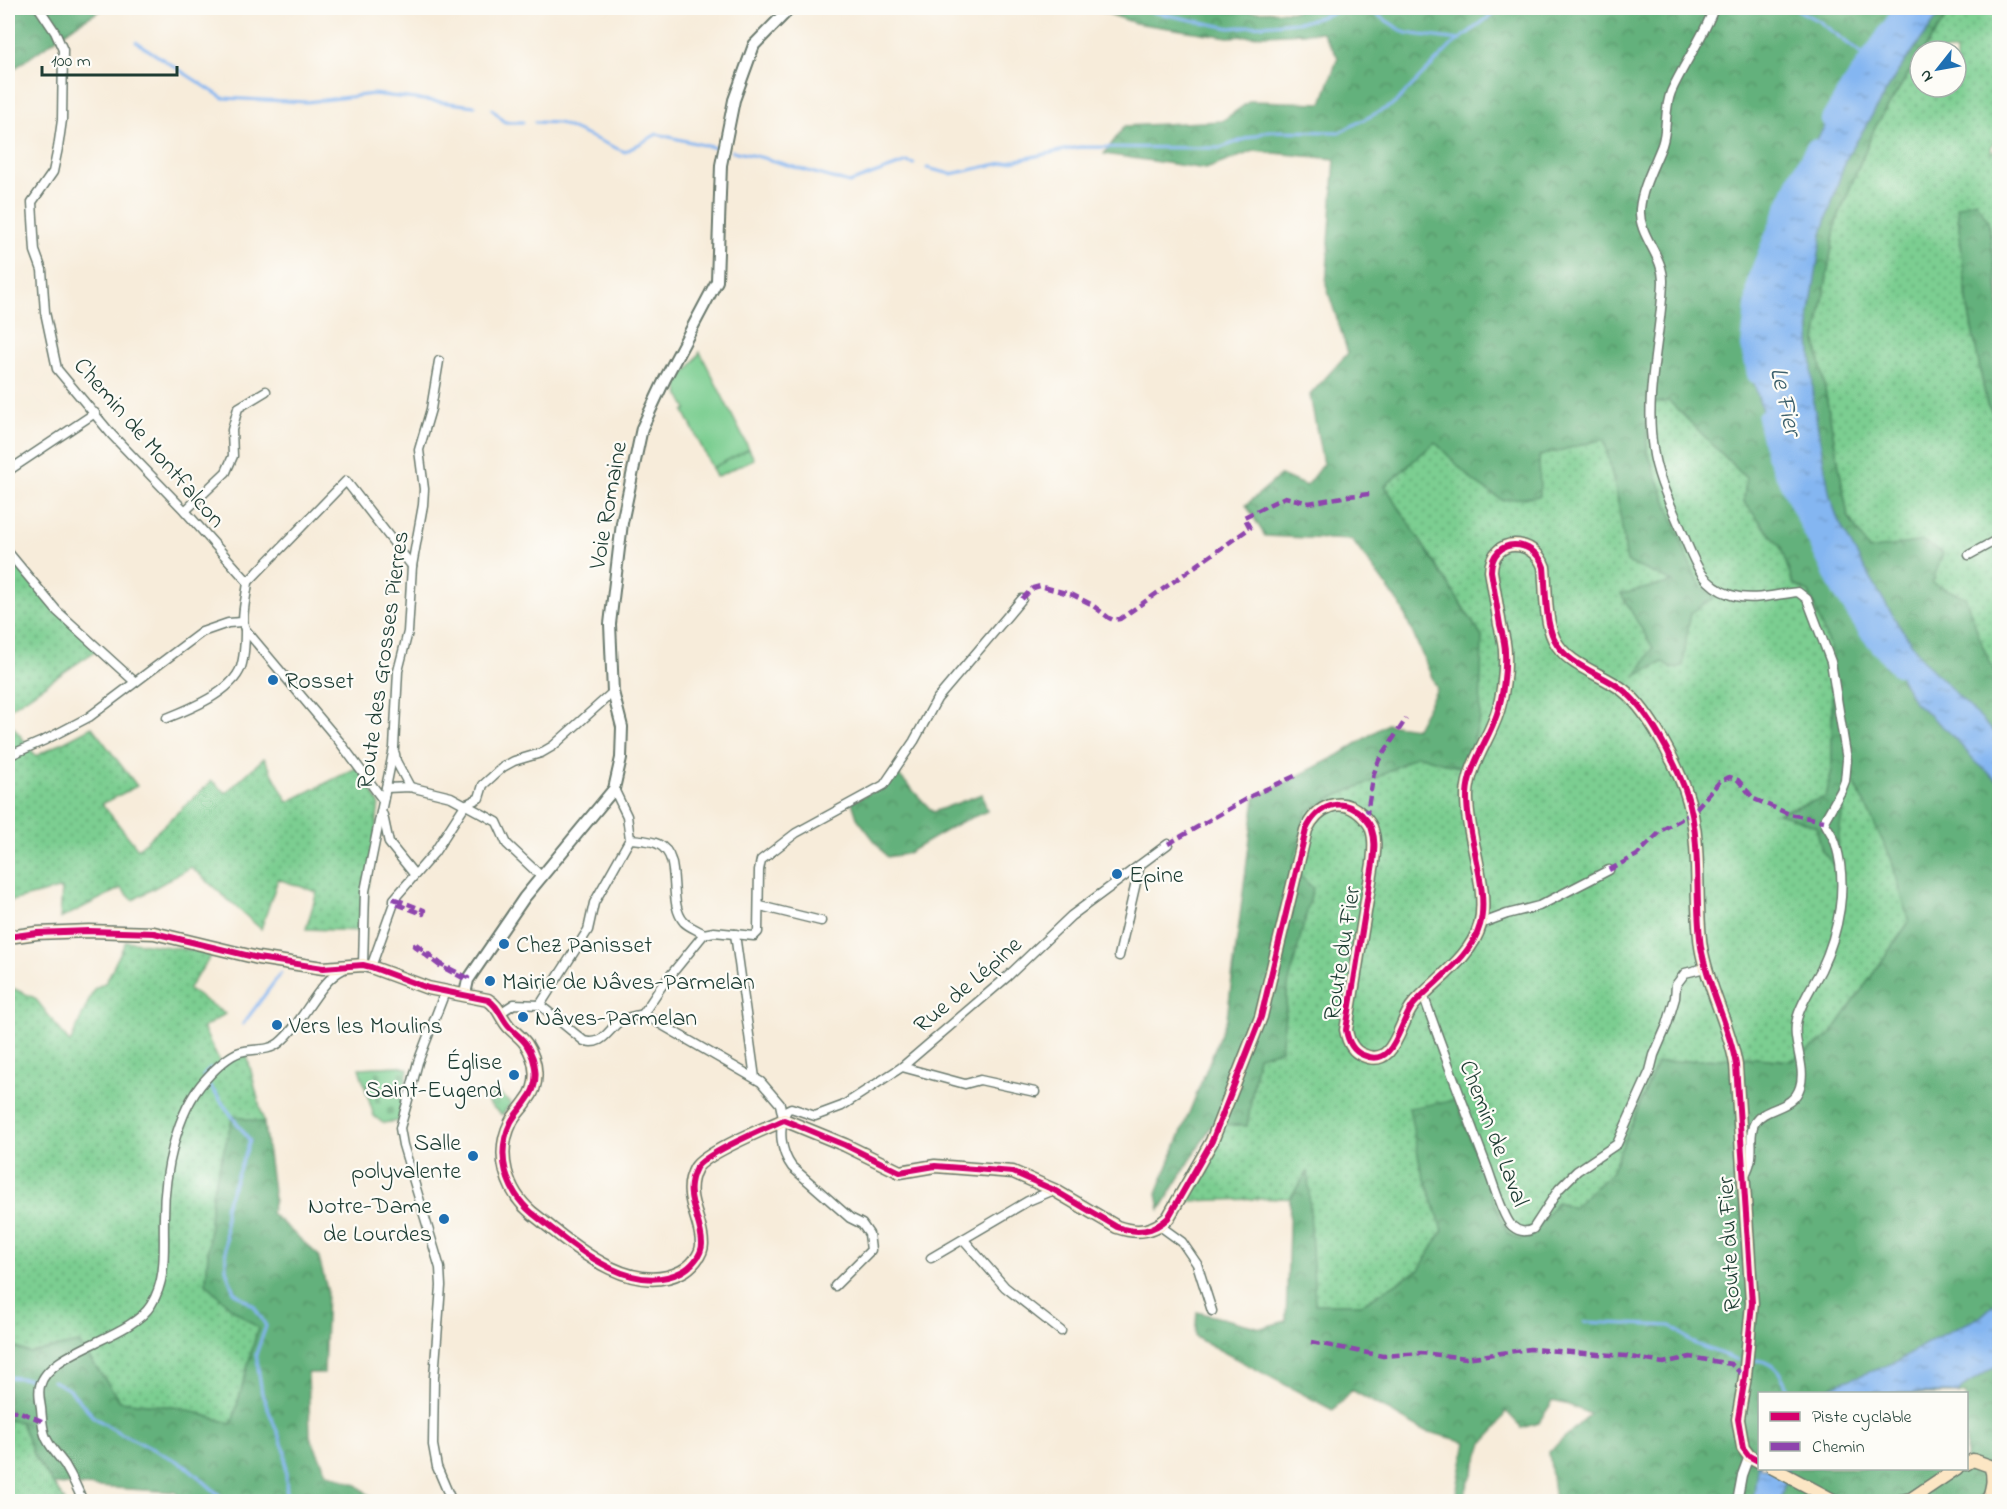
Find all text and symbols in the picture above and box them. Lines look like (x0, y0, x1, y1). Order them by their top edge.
scale bar (42, 39, 177, 77)
north arrow (1908, 39, 1968, 99)
text: 100 m (51, 49, 91, 75)
text: N (1914, 65, 1940, 87)
street label: Chemin de Montfalcon (64, 351, 232, 537)
water label: Le Fier (1758, 364, 1811, 442)
street label: Voie Romaine (581, 439, 638, 573)
street label: Route des Grosses Pierres (349, 529, 420, 792)
place label: Rosset (285, 665, 354, 700)
marker: Rosset (266, 673, 280, 687)
place label: Epine (1129, 859, 1184, 894)
marker: Epine (1110, 867, 1124, 881)
street label: Route du Fier (1316, 883, 1371, 1023)
place label: Chez Panisset (516, 929, 652, 964)
street label: Rue de Lépine (907, 929, 1031, 1043)
marker: Chez Panisset (497, 937, 511, 951)
place label: Mairie de Nâves-Parmelan (502, 966, 755, 1001)
marker: Mairie de Nâves-Parmelan (483, 974, 497, 988)
place label: Nâves-Parmelan (535, 1002, 697, 1037)
place label: Vers les Moulins (288, 1010, 443, 1045)
marker: Nâves-Parmelan (516, 1010, 530, 1024)
marker: Vers les Moulins (270, 1018, 284, 1032)
place label: Église Saint-Eugend (365, 1046, 503, 1109)
street label: Chemin de Laval (1449, 1056, 1537, 1212)
marker: Église Saint-Eugend (507, 1068, 521, 1082)
place label: Salle polyvalente (351, 1127, 461, 1191)
marker: Salle polyvalente (466, 1149, 480, 1163)
street label: Route du Fier (1709, 1175, 1752, 1312)
place label: Notre-Dame de Lourdes (308, 1190, 432, 1253)
marker: Notre-Dame de Lourdes (437, 1212, 451, 1226)
legend (1758, 1392, 1968, 1470)
text: Piste cyclable (1812, 1405, 1913, 1431)
text: Chemin (1812, 1435, 1865, 1461)

